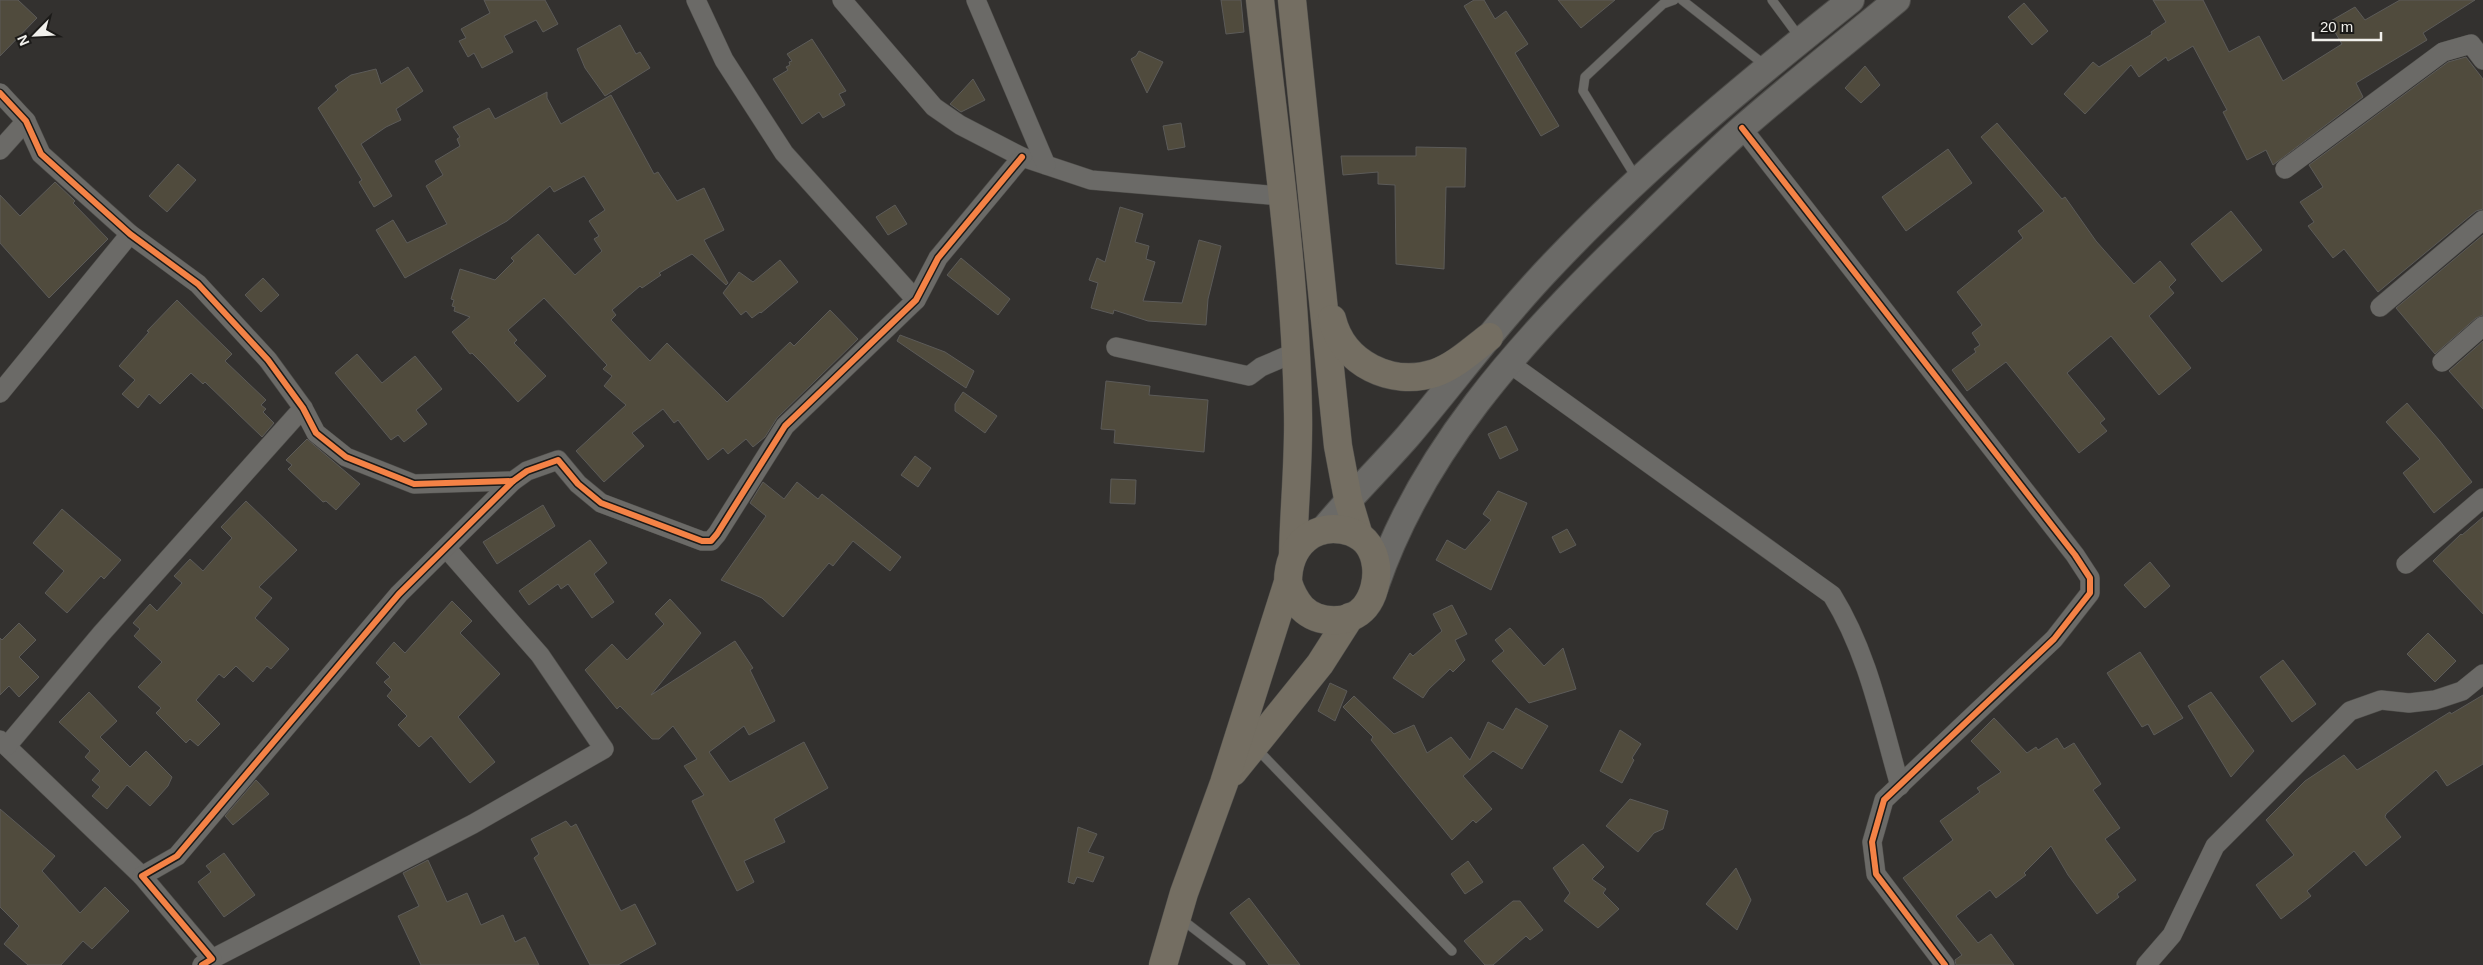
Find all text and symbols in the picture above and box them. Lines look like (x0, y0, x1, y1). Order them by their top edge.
north arrow (10, 10, 60, 60)
scale bar (2313, 10, 2380, 42)
text: 20 m (2320, 18, 2353, 35)
text: N (14, 32, 32, 48)

